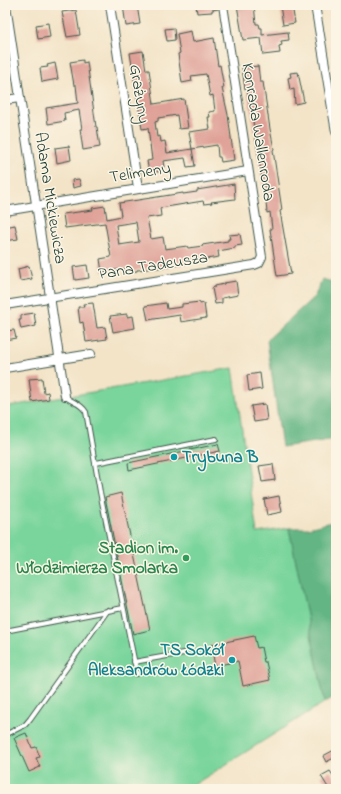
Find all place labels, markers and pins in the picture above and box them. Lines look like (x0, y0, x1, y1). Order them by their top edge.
place label: Trybuna B (182, 445, 259, 472)
marker: Trybuna B (169, 452, 179, 462)
place label: Stadion im. Włodzimierza Smolarka (16, 536, 179, 581)
marker: Stadion im. Włodzimierza Smolarka (181, 553, 191, 563)
place label: TS Sokół Aleksandrów Łódzki (88, 638, 225, 683)
marker: TS Sokół Aleksandrów Łódzki (227, 655, 237, 665)

